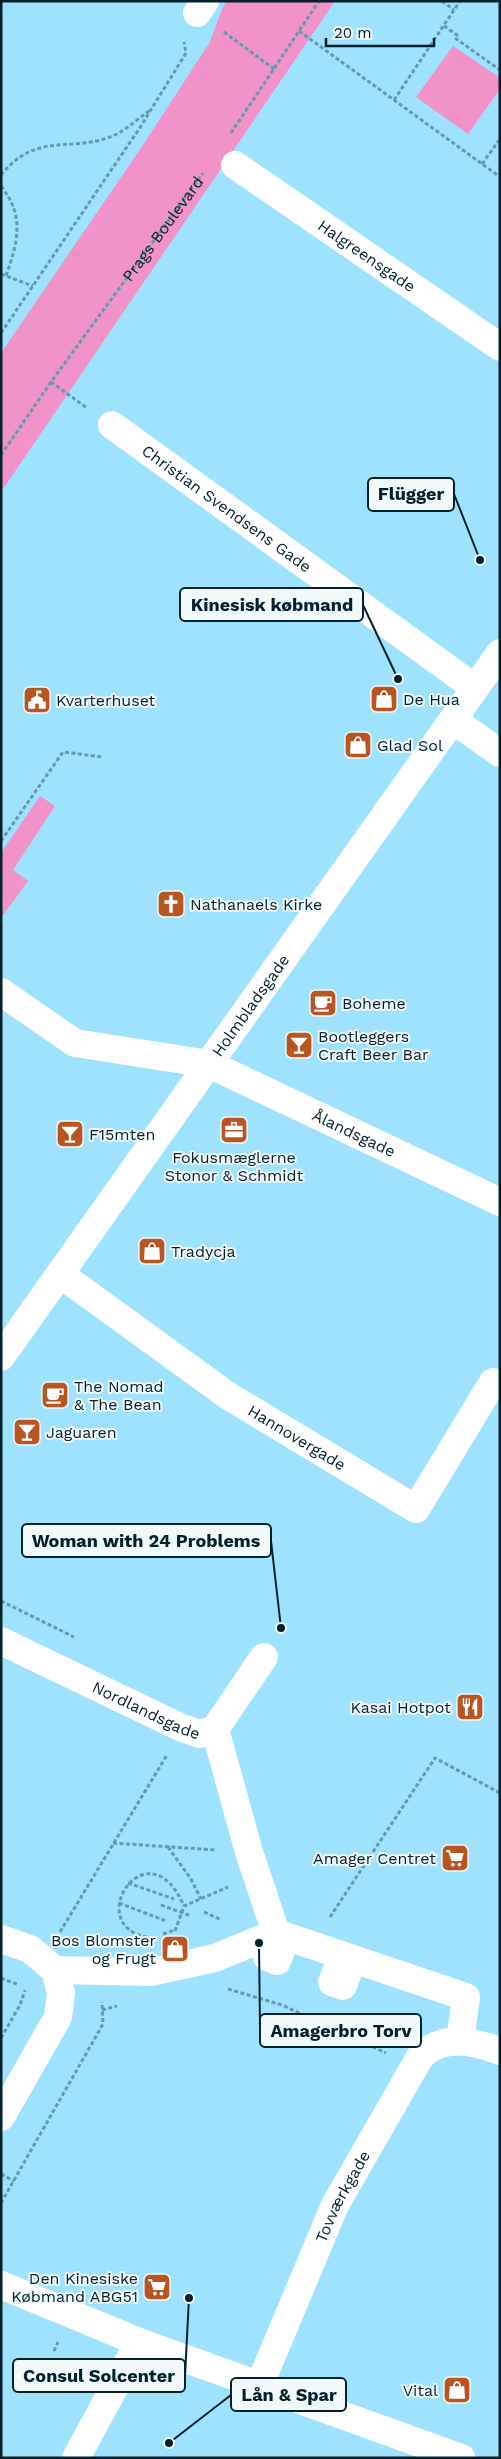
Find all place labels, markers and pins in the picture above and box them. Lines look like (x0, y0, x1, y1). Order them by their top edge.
callout: Flügger (368, 478, 454, 511)
callout: Kinesisk købmand (180, 588, 363, 621)
shop icon: De Hua (369, 684, 399, 714)
public building icon: Kvarterhuset (22, 685, 52, 715)
place label: De Hua (403, 690, 460, 709)
place label: Kvarterhuset (56, 691, 156, 710)
shop icon: Glad Sol (343, 730, 373, 760)
place label: Glad Sol (377, 736, 443, 755)
church icon: Nathanaels Kirke (156, 889, 186, 919)
place label: Nathanaels Kirke (190, 895, 322, 914)
cafe icon: Boheme (308, 988, 338, 1018)
place label: Boheme (342, 994, 406, 1013)
place label: Bootleggers Craft Beer Bar (318, 1027, 429, 1064)
bar icon: Bootleggers Craft Beer Bar (284, 1030, 314, 1060)
office icon: Fokusmæglerne Stonor & Schmidt (219, 1115, 249, 1145)
bar icon: F15mten (55, 1119, 85, 1149)
place label: F15mten (89, 1125, 155, 1144)
place label: Fokusmæglerne Stonor & Schmidt (165, 1148, 304, 1185)
shop icon: Tradycja (137, 1236, 167, 1266)
place label: Tradycja (171, 1242, 235, 1261)
place label: The Nomad & The Bean (74, 1377, 164, 1414)
cafe icon: The Nomad & The Bean (40, 1380, 70, 1410)
bar icon: Jaguaren (12, 1417, 42, 1447)
place label: Jaguaren (46, 1423, 117, 1442)
callout: Woman with 24 Problems (22, 1524, 271, 1557)
restaurant icon: Kasai Hotpot (455, 1692, 485, 1722)
place label: Kasai Hotpot (351, 1698, 451, 1717)
supermarket icon: Amager Centret (440, 1843, 470, 1873)
place label: Amager Centret (313, 1849, 436, 1868)
place label: Bos Blomster og Frugt (51, 1931, 156, 1968)
shop icon: Bos Blomster og Frugt (160, 1934, 190, 1964)
callout: Amagerbro Torv (260, 2014, 421, 2047)
place label: Den Kinesiske Købmand ABG51 (11, 2269, 138, 2306)
supermarket icon: Den Kinesiske Købmand ABG51 (142, 2272, 172, 2302)
callout: Consul Solcenter (13, 2359, 185, 2392)
shop icon: Vital (442, 2375, 472, 2405)
callout: Lån & Spar (231, 2378, 346, 2411)
place label: Vital (403, 2381, 438, 2400)

